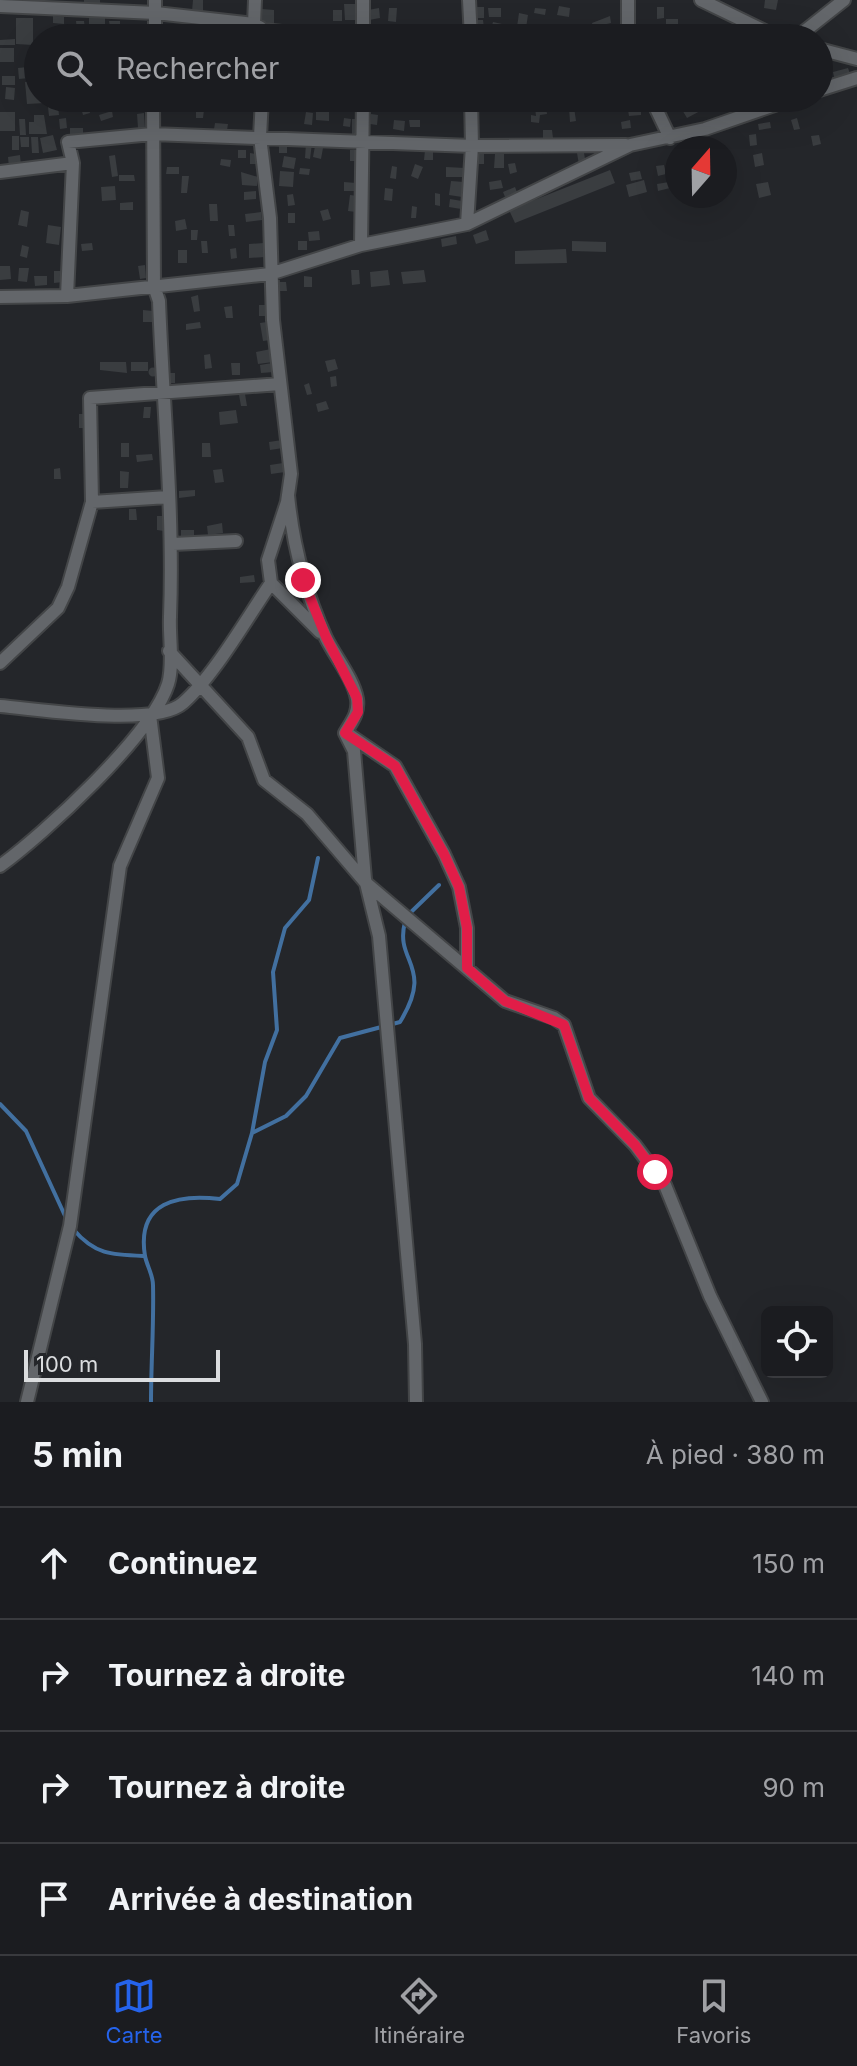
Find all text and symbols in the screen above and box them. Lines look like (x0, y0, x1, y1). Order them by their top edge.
search box (24, 24, 833, 112)
icon: search (52, 46, 96, 90)
text: Rechercher (116, 50, 279, 86)
north arrow (665, 136, 737, 208)
route end (285, 562, 321, 598)
route start (637, 1154, 673, 1190)
map controls (761, 1306, 833, 1378)
button: locate (761, 1306, 833, 1378)
scale bar (24, 1346, 220, 1382)
text: 100 m (36, 1351, 98, 1377)
text: 5 min (32, 1434, 123, 1475)
text: À pied · 380 m (646, 1439, 825, 1470)
icon: ahead (32, 1541, 76, 1585)
text: Continuez (108, 1545, 258, 1581)
text: 150 m (752, 1548, 825, 1579)
icon: right (32, 1653, 76, 1697)
text: Tournez à droite (108, 1657, 345, 1693)
text: 140 m (751, 1660, 825, 1691)
icon: right (32, 1765, 76, 1809)
text: Tournez à droite (108, 1769, 345, 1805)
text: 90 m (762, 1772, 825, 1803)
icon: arrive (32, 1877, 76, 1921)
text: Arrivée à destination (108, 1881, 413, 1917)
tab: Carte (106, 1974, 162, 2048)
tab: Itinéraire (374, 1974, 465, 2048)
tab: Favoris (676, 1974, 751, 2048)

